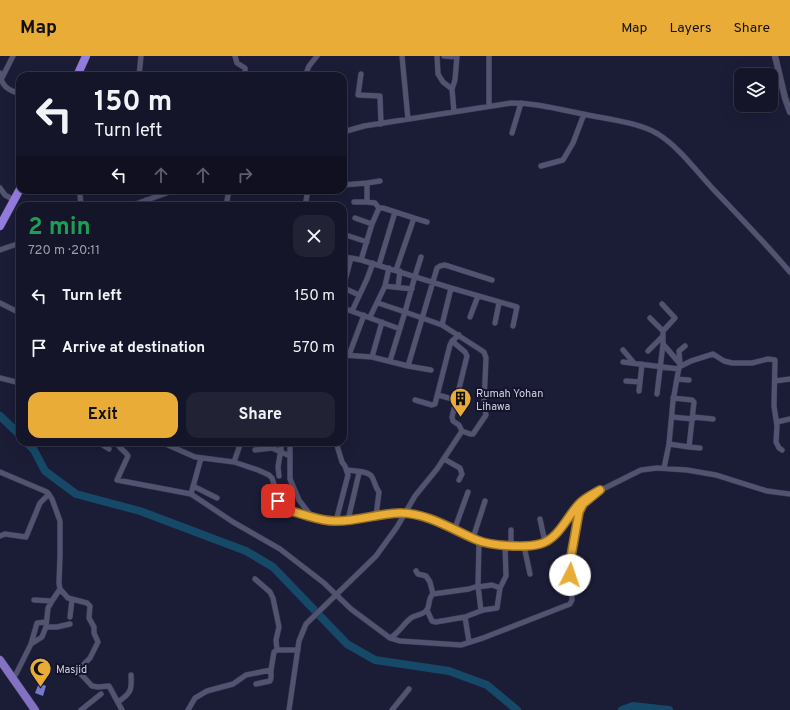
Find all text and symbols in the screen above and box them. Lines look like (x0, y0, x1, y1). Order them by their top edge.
text: Map (20, 16, 57, 40)
text: Map (621, 20, 647, 37)
text: Layers (669, 20, 711, 37)
text: Share (733, 20, 770, 37)
map controls (734, 68, 778, 112)
button: layers (734, 68, 778, 112)
text: 150 m (94, 85, 172, 121)
icon: left (28, 88, 80, 140)
text: Turn left (94, 120, 162, 143)
icon: left (108, 164, 130, 186)
icon: ahead (150, 164, 172, 186)
icon: ahead (192, 164, 214, 186)
icon: right (234, 164, 256, 186)
text: 2 min (28, 213, 91, 243)
button: close (293, 215, 335, 257)
text: 720 m · 20:11 (28, 243, 100, 259)
icon: left (28, 285, 50, 307)
text: Turn left (62, 287, 122, 306)
text: 150 m (294, 287, 335, 306)
icon: arrive (28, 337, 50, 359)
text: Arrive at destination (62, 339, 205, 358)
text: 570 m (293, 339, 335, 358)
building icon: Rumah Yohan Lihawa (447, 386, 473, 419)
place label: Rumah Yohan Lihawa (476, 387, 543, 414)
button: Exit (28, 392, 178, 438)
button: Share (186, 392, 335, 438)
pin (261, 484, 295, 518)
icon: arrive (267, 490, 289, 512)
position arrow (549, 554, 591, 596)
mosque icon: Masjid (28, 656, 54, 689)
place label: Masjid (56, 663, 87, 677)

